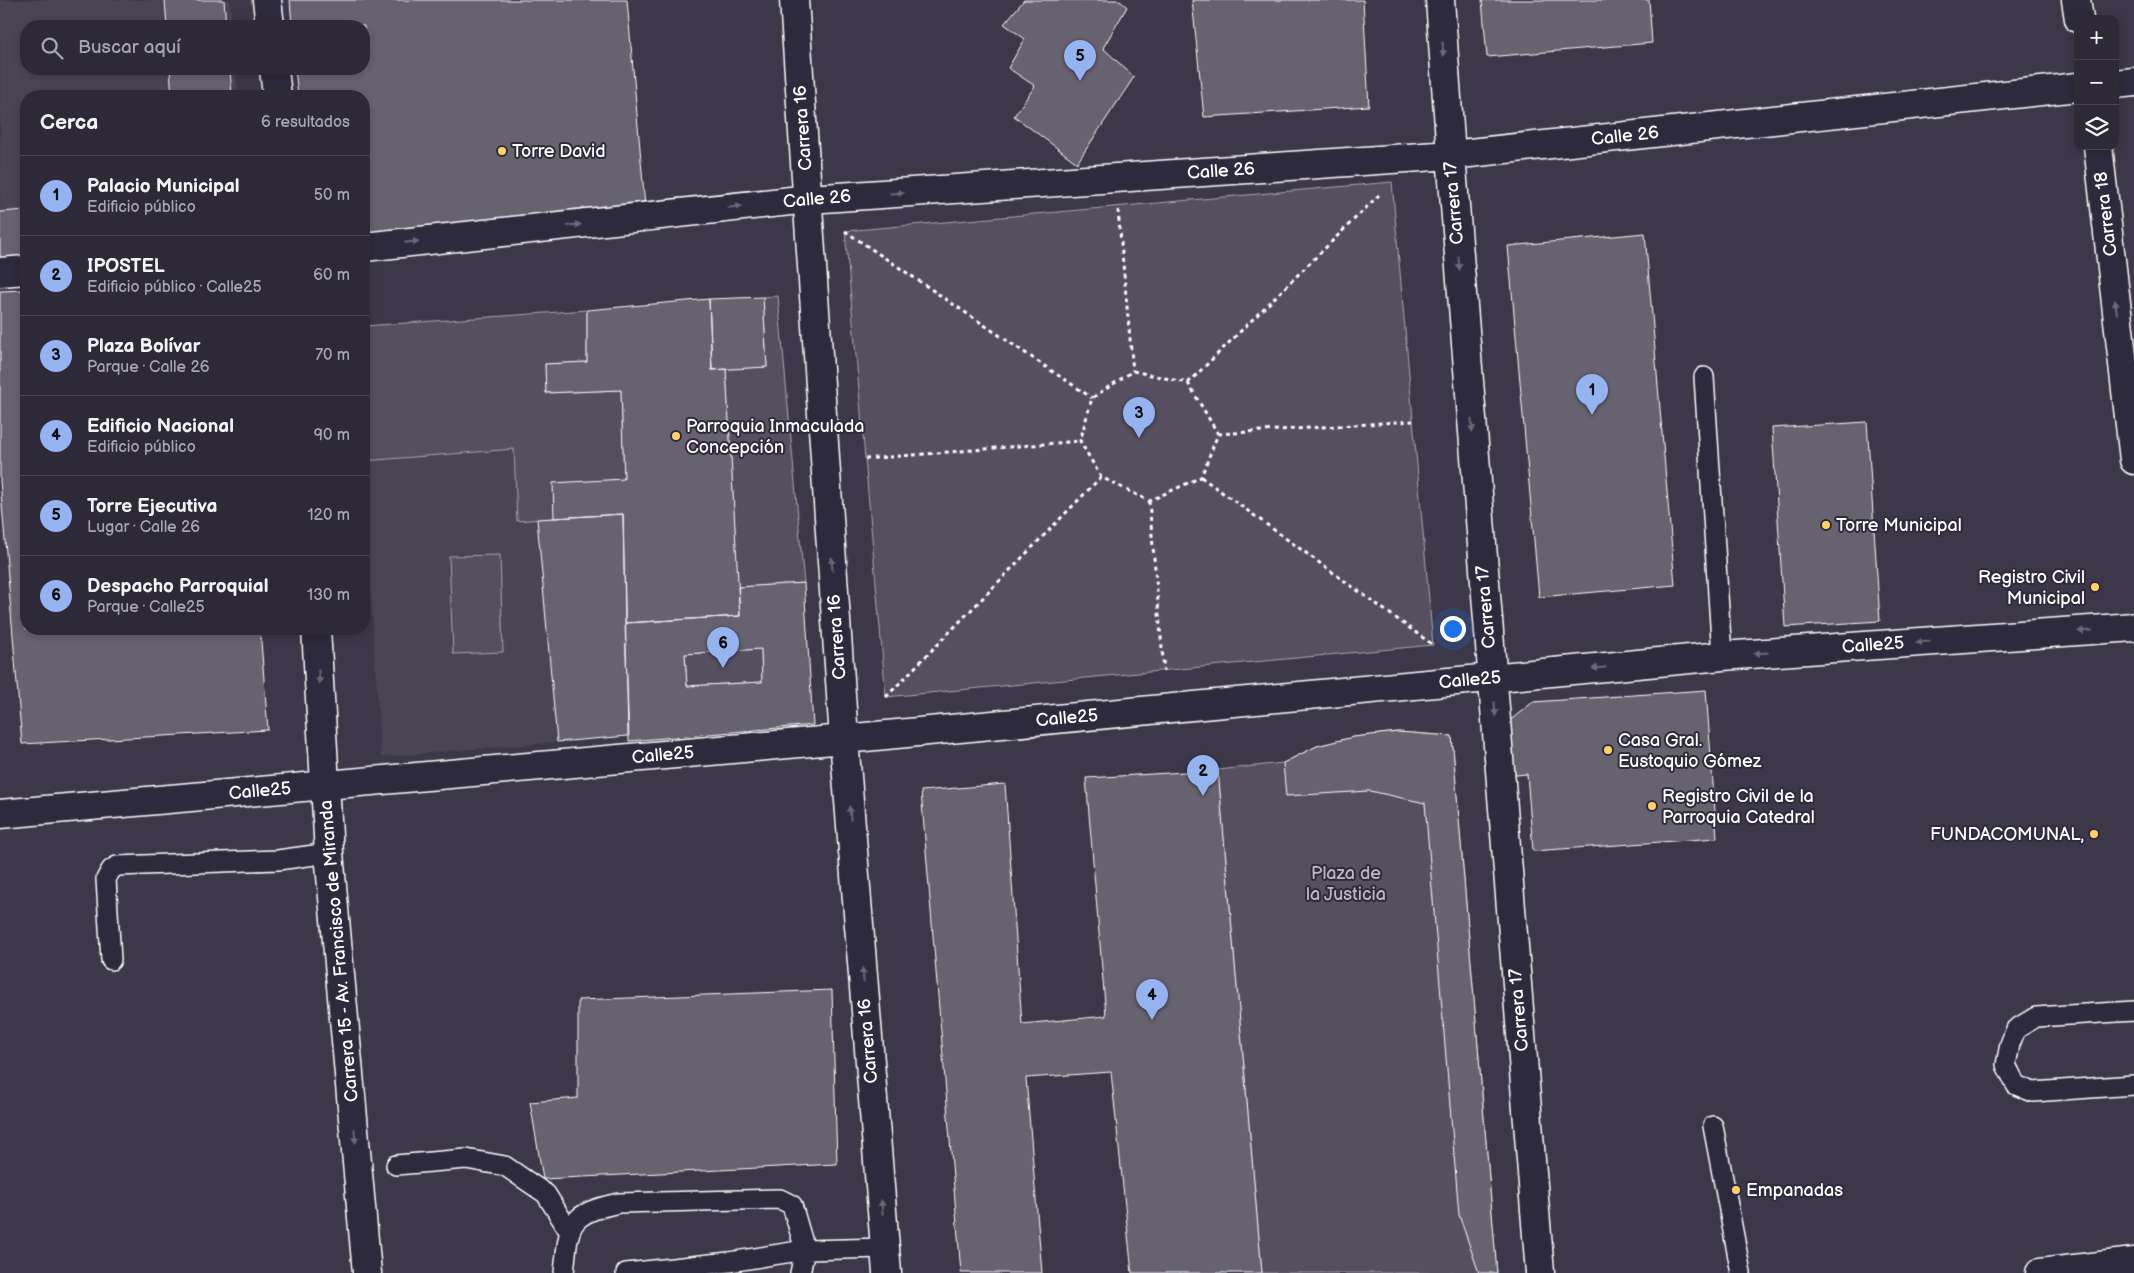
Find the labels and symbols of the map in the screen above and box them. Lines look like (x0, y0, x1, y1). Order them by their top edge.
pin: 5 (1064, 40, 1096, 81)
one-way arrow (1440, 41, 1448, 57)
street label: Carrera 16 (790, 85, 816, 171)
street label: Calle 26 (1590, 122, 1660, 150)
place label: Torre David (512, 141, 606, 162)
marker: Torre David (496, 145, 508, 157)
street label: Calle 26 (1186, 158, 1256, 184)
street label: Carrera 17 (1440, 160, 1468, 245)
street label: Carrera 18 (2090, 171, 2122, 257)
street label: Calle 26 (782, 186, 852, 212)
one-way arrow (889, 189, 905, 197)
one-way arrow (728, 203, 744, 211)
one-way arrow (566, 221, 582, 229)
one-way arrow (405, 238, 421, 246)
one-way arrow (1455, 255, 1463, 271)
one-way arrow (2112, 299, 2120, 315)
pin: 1 (1576, 374, 1608, 415)
pin: 3 (1123, 397, 1155, 438)
place label: Parroquia Inmaculada Concepción (686, 416, 864, 458)
one-way arrow (1468, 417, 1476, 433)
marker: Parroquia Inmaculada Concepción (670, 430, 682, 442)
place label: Torre Municipal (1836, 515, 1962, 536)
marker: Torre Municipal (1820, 519, 1832, 531)
one-way arrow (828, 556, 836, 572)
street label: Carrera 17 (1472, 564, 1500, 649)
place label: Registro Civil Municipal (1978, 567, 2085, 609)
marker: Registro Civil Municipal (2089, 581, 2101, 593)
street label: Carrera 16 (824, 594, 850, 680)
your location (1440, 616, 1466, 642)
pin: 6 (707, 627, 739, 668)
one-way arrow (2077, 627, 2093, 635)
street label: Calle25 (1841, 632, 1905, 658)
one-way arrow (1915, 638, 1931, 646)
one-way arrow (1753, 650, 1769, 658)
one-way arrow (1591, 664, 1607, 672)
street label: Calle25 (1438, 667, 1502, 693)
one-way arrow (315, 670, 323, 686)
one-way arrow (1491, 701, 1499, 717)
street label: Calle25 (1035, 705, 1099, 731)
place label: Casa Gral. Eustoquio Gómez (1618, 730, 1762, 772)
street label: Calle25 (631, 742, 695, 768)
marker: Casa Gral. Eustoquio Gómez (1602, 744, 1614, 756)
pin: 2 (1187, 755, 1219, 796)
street label: Calle25 (228, 778, 292, 804)
place label: Registro Civil de la Parroquia Catedral (1662, 786, 1815, 828)
street label: Carrera 15 - Av. Francisco de Miranda (315, 799, 363, 1103)
marker: Registro Civil de la Parroquia Catedral (1646, 800, 1658, 812)
one-way arrow (846, 805, 854, 821)
place label: FUNDACOMUNAL, (1930, 824, 2084, 845)
marker: FUNDACOMUNAL, (2088, 828, 2100, 840)
park label: Plaza de la Justicia (1306, 863, 1386, 905)
one-way arrow (859, 967, 867, 983)
street label: Carrera 17 (1505, 967, 1533, 1052)
pin: 4 (1136, 979, 1168, 1020)
street label: Carrera 16 (854, 998, 882, 1084)
one-way arrow (351, 1128, 359, 1144)
place label: Empanadas (1746, 1180, 1843, 1201)
marker: Empanadas (1730, 1184, 1742, 1196)
one-way arrow (878, 1199, 886, 1215)

